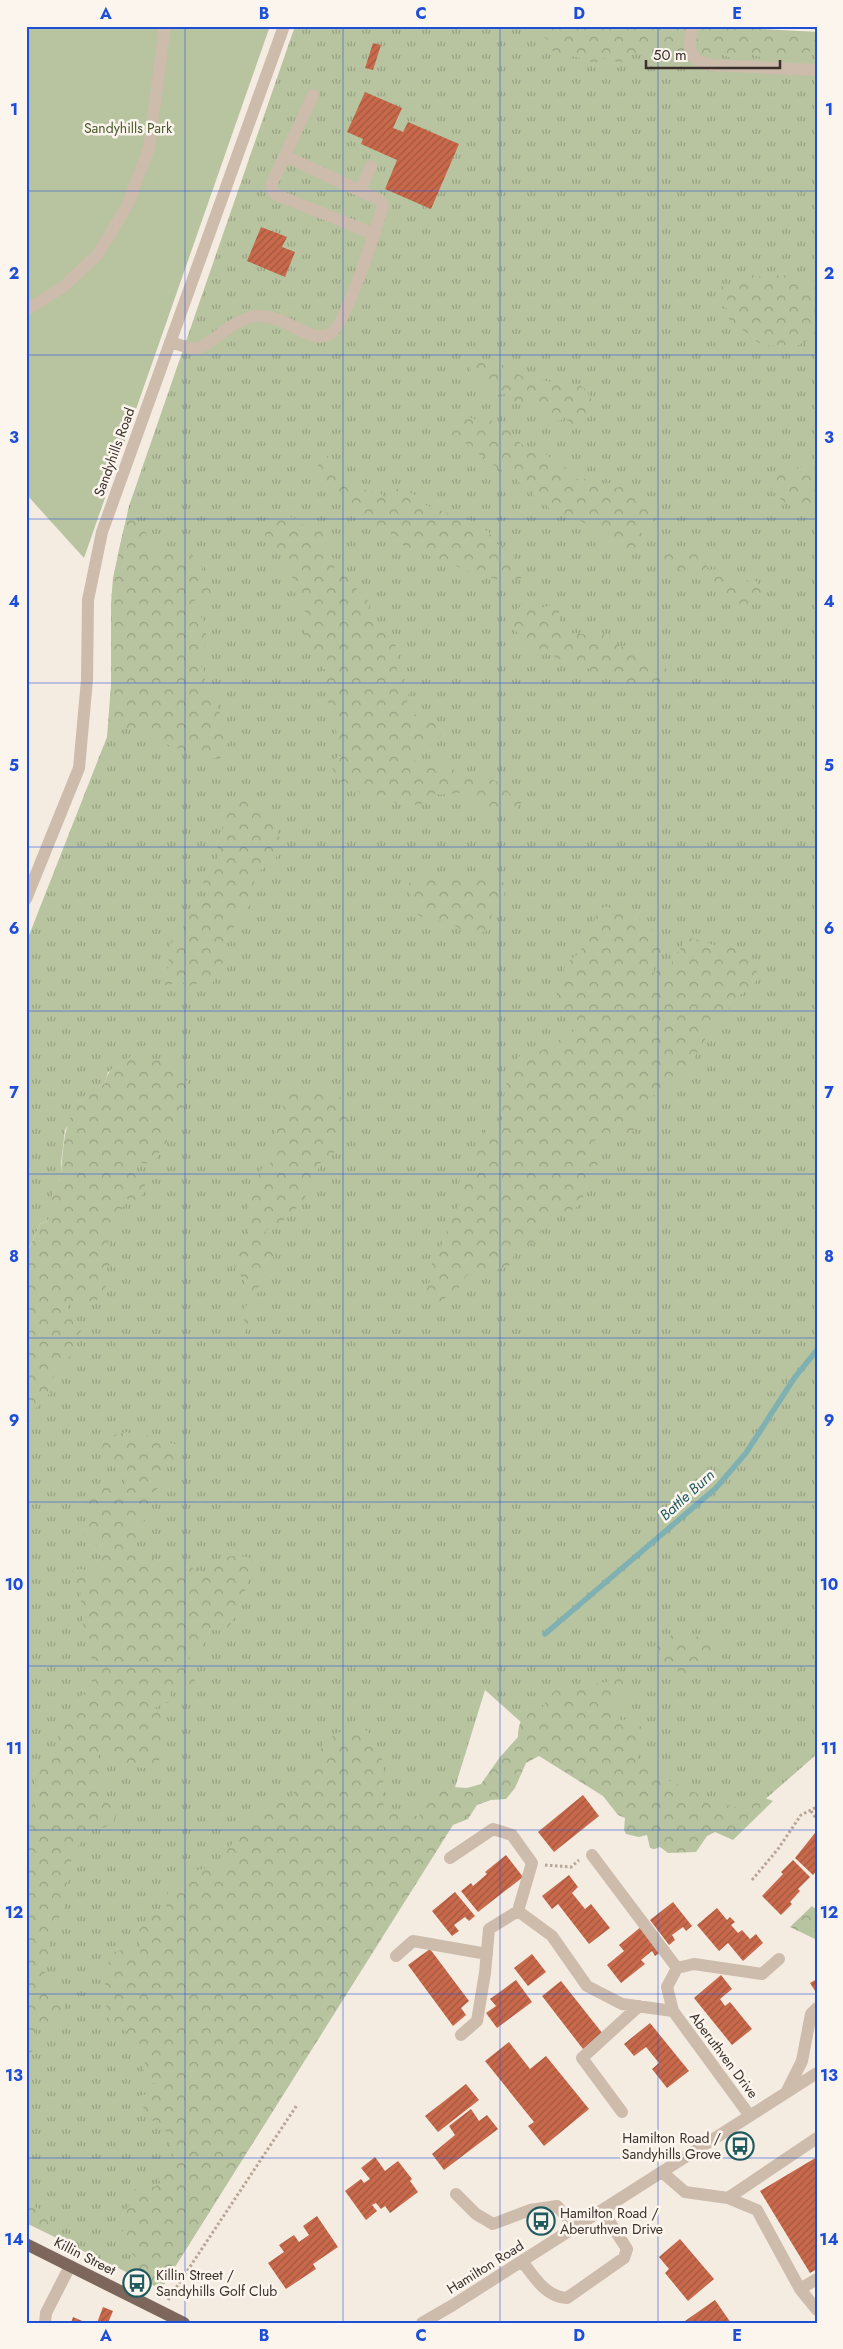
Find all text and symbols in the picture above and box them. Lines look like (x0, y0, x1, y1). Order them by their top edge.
text: A (99, 2, 112, 25)
text: B (259, 2, 269, 25)
text: C (415, 2, 427, 25)
text: D (573, 2, 585, 25)
text: E (732, 2, 742, 25)
scale bar (646, 38, 779, 70)
text: 50 m (653, 44, 687, 66)
text: 1 (10, 98, 18, 121)
text: 1 (825, 98, 833, 121)
park label: Sandyhills Park (84, 118, 173, 138)
text: 2 (9, 262, 19, 285)
text: 2 (824, 262, 834, 285)
street label: Sandyhills Road (89, 405, 139, 499)
text: 3 (9, 426, 19, 449)
text: 3 (824, 426, 834, 449)
text: 4 (8, 590, 20, 613)
text: 4 (823, 590, 835, 613)
text: 5 (9, 754, 19, 777)
text: 5 (824, 754, 834, 777)
text: 6 (9, 917, 19, 940)
text: 6 (824, 917, 834, 940)
text: 7 (9, 1081, 19, 1104)
text: 7 (824, 1081, 834, 1104)
text: 8 (9, 1245, 19, 1268)
text: 8 (824, 1245, 834, 1268)
text: 9 (9, 1409, 19, 1432)
text: 9 (824, 1409, 834, 1432)
water label: Battle Burn (655, 1464, 719, 1526)
text: 10 (5, 1573, 23, 1596)
text: 10 (820, 1573, 838, 1596)
text: 11 (6, 1737, 22, 1760)
text: 11 (821, 1737, 837, 1760)
text: 12 (5, 1901, 23, 1924)
text: 12 (820, 1901, 838, 1924)
street label: Aberuthven Drive (685, 2008, 763, 2102)
text: 13 (5, 2064, 23, 2087)
text: 13 (820, 2064, 838, 2087)
place label: Hamilton Road / Sandyhills Grove (622, 2128, 721, 2164)
bus stop icon: Hamilton Road / Sandyhills Grove (725, 2131, 755, 2161)
place label: Hamilton Road / Aberuthven Drive (560, 2203, 663, 2239)
bus stop icon: Hamilton Road / Aberuthven Drive (526, 2206, 556, 2236)
text: 14 (4, 2228, 24, 2251)
text: 14 (819, 2228, 839, 2251)
street label: Killin Street (51, 2232, 120, 2280)
street label: Hamilton Road (443, 2235, 527, 2299)
place label: Killin Street / Sandyhills Golf Club (156, 2265, 277, 2301)
bus stop icon: Killin Street / Sandyhills Golf Club (122, 2268, 152, 2298)
text: A (99, 2324, 112, 2347)
text: B (259, 2324, 269, 2347)
text: C (415, 2324, 427, 2347)
text: D (573, 2324, 585, 2347)
text: E (732, 2324, 742, 2347)

